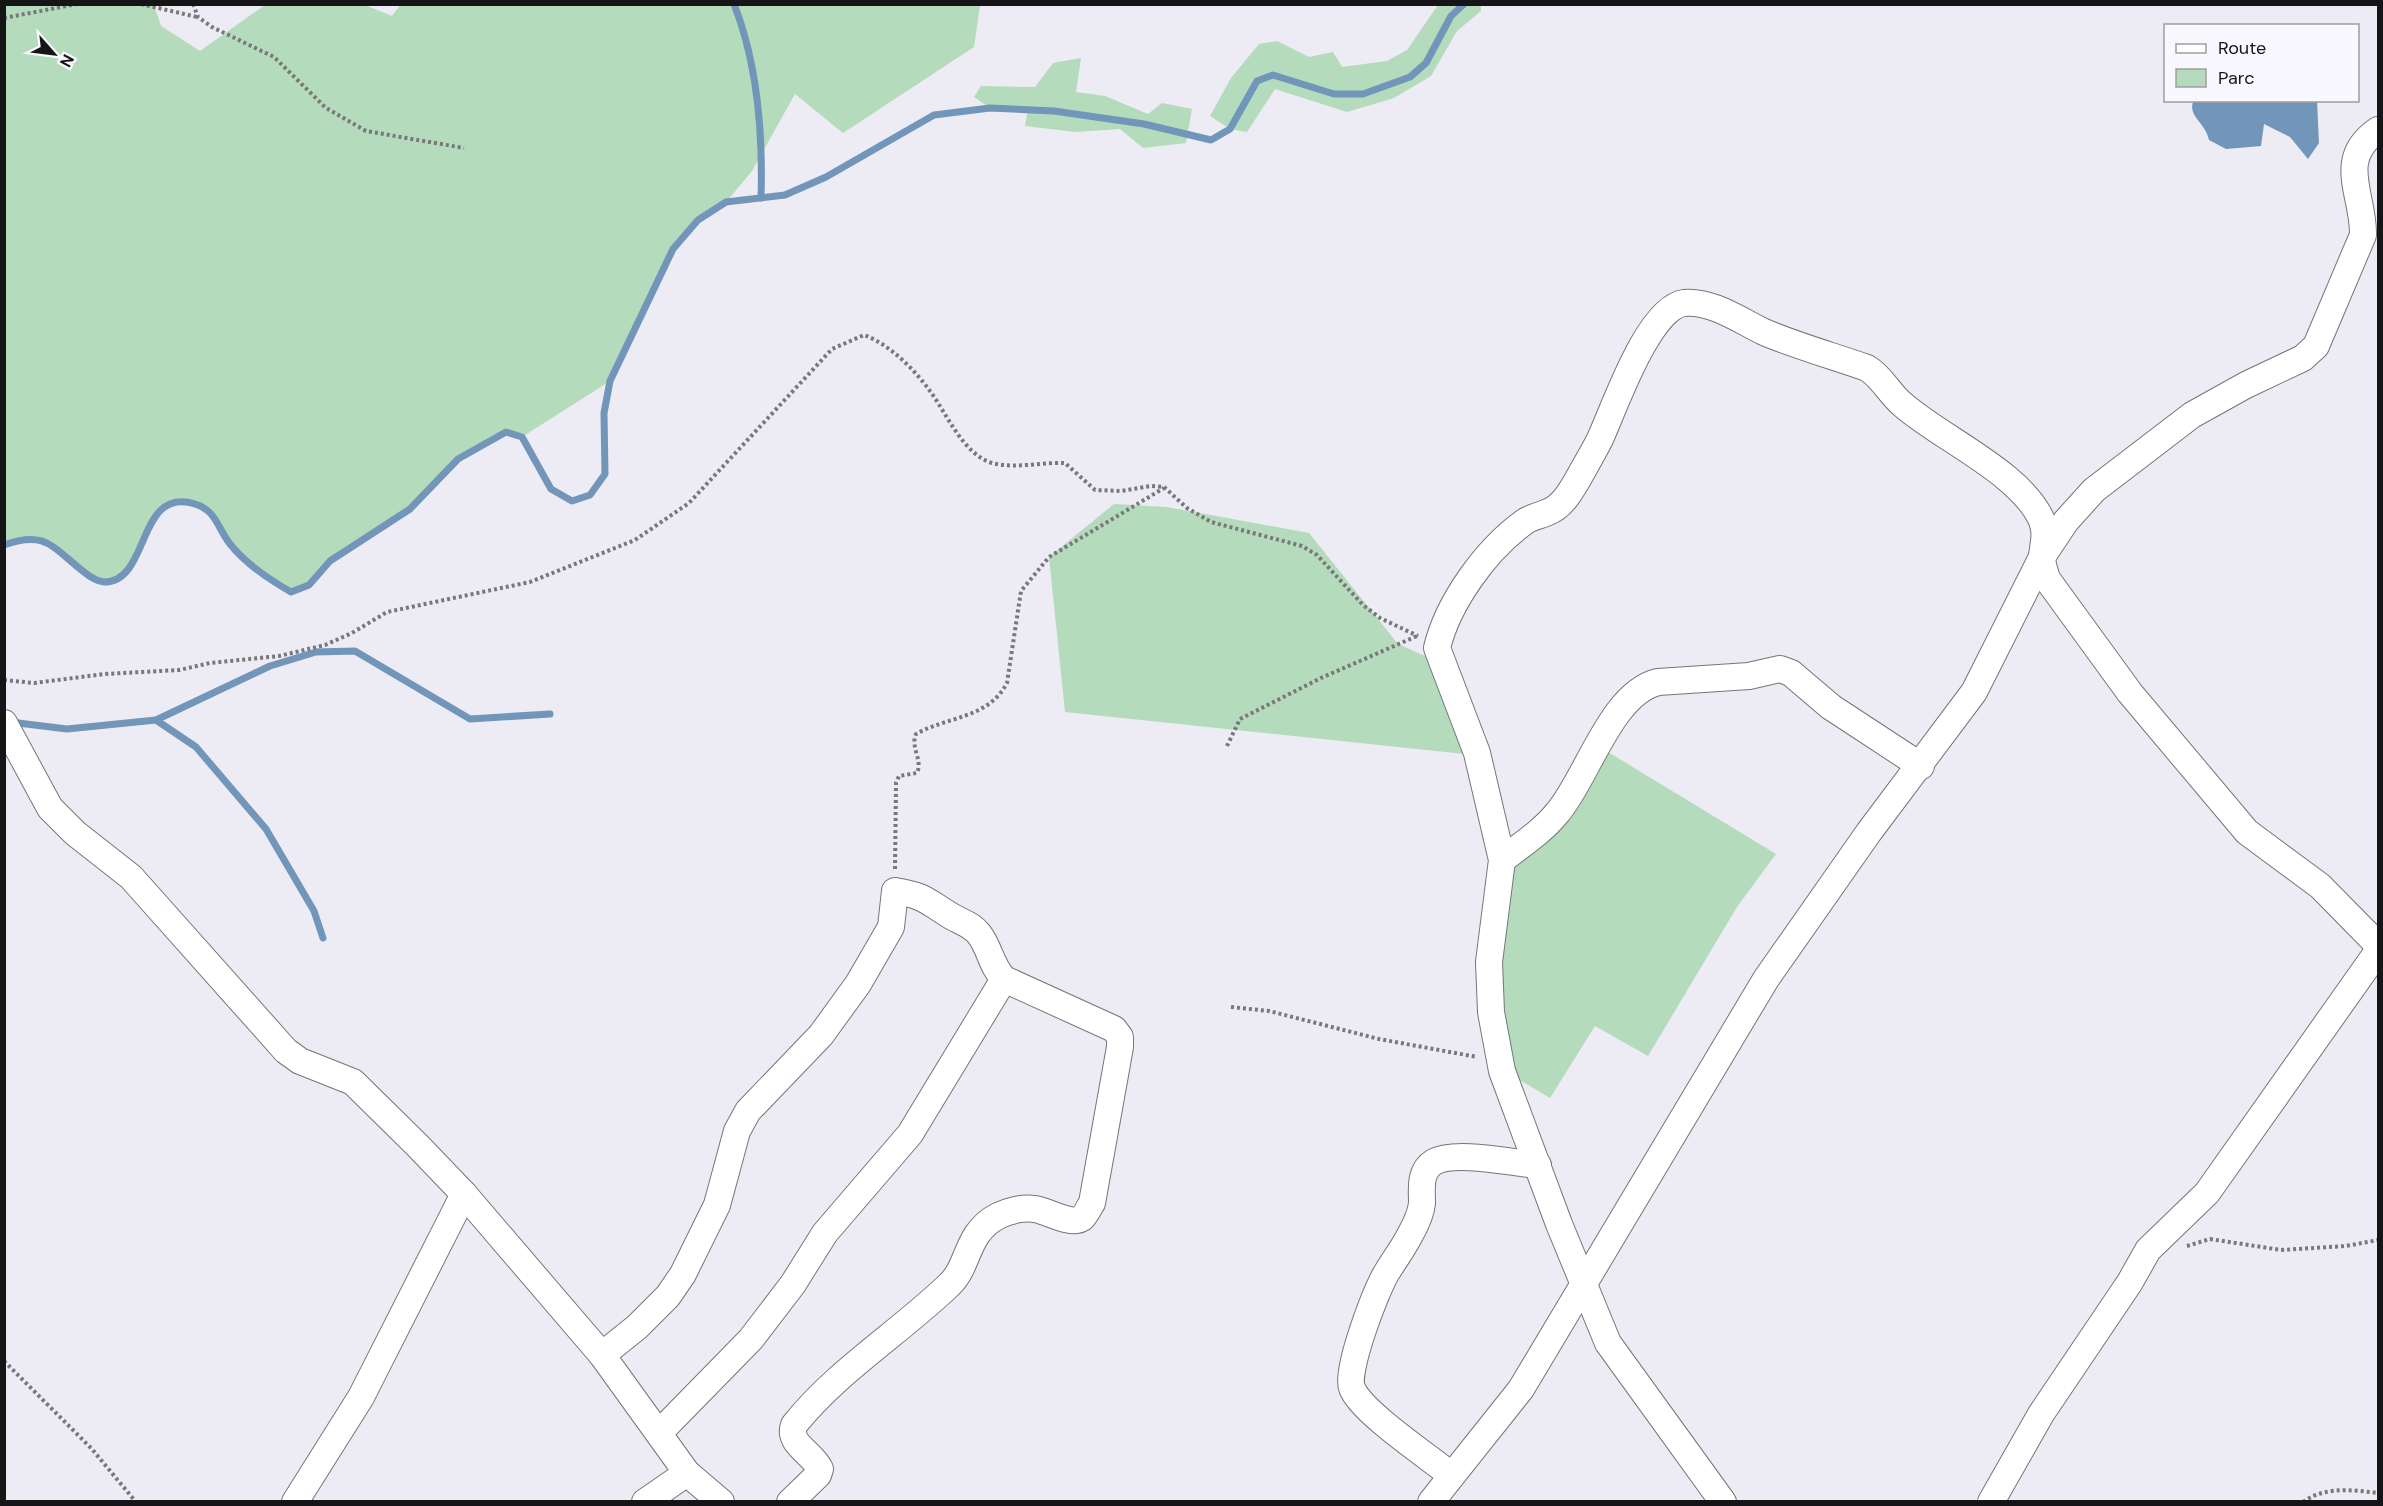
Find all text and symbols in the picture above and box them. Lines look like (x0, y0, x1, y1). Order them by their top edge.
north arrow (24, 24, 84, 84)
legend (2164, 24, 2359, 102)
text: Route (2218, 36, 2266, 60)
text: N (55, 51, 79, 71)
text: Parc (2218, 66, 2254, 90)

